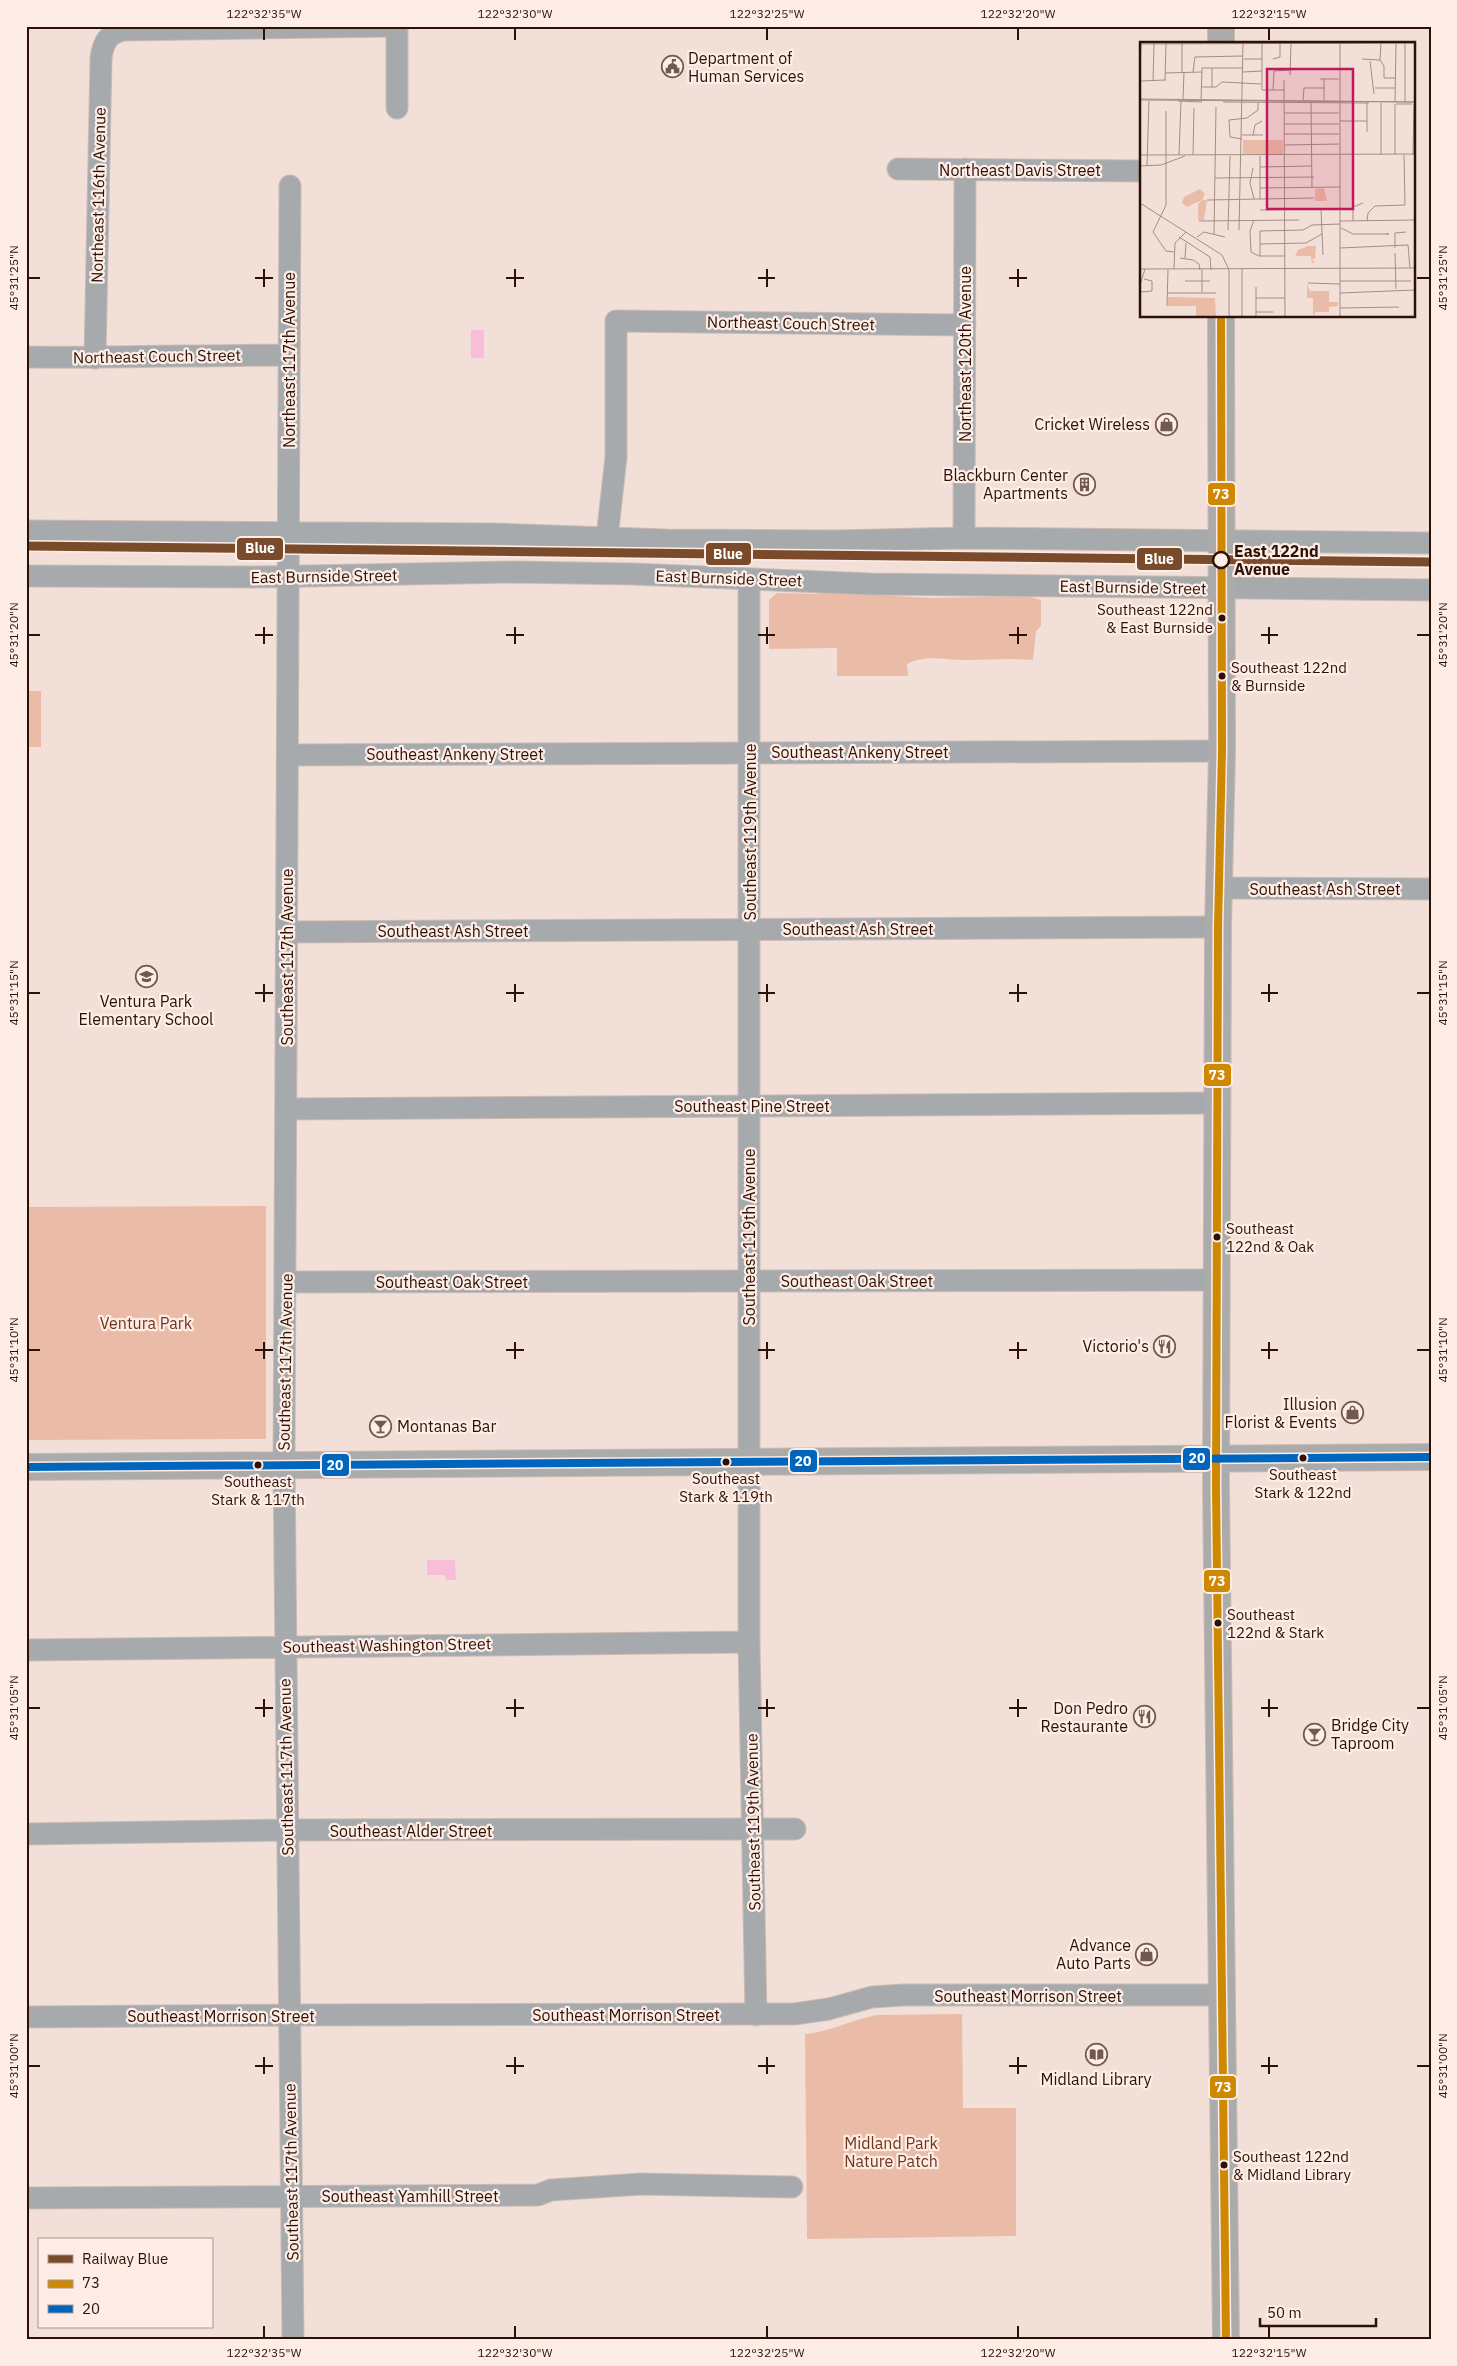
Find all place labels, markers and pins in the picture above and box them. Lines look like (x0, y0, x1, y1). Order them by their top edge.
place label: Department of Human Services (688, 48, 804, 86)
public building icon: Department of Human Services (660, 55, 684, 79)
shop icon: Cricket Wireless (1154, 412, 1178, 436)
place label: Cricket Wireless (1034, 414, 1150, 434)
place label: Blackburn Center Apartments (943, 465, 1068, 503)
building icon: Blackburn Center Apartments (1072, 472, 1096, 496)
place label: East 122nd Avenue (1234, 541, 1319, 579)
marker: East 122nd Avenue (1212, 551, 1230, 569)
place label: Southeast 122nd & East Burnside (1097, 600, 1213, 637)
marker: Southeast 122nd & East Burnside (1217, 613, 1227, 623)
place label: Southeast 122nd & Burnside (1231, 658, 1347, 695)
marker: Southeast 122nd & Burnside (1217, 671, 1227, 681)
school or university icon: Ventura Park Elementary School (134, 965, 158, 989)
place label: Ventura Park Elementary School (79, 991, 213, 1029)
place label: Southeast 122nd & Oak (1226, 1219, 1314, 1256)
marker: Southeast 122nd & Oak (1212, 1232, 1222, 1242)
restaurant icon: Victorio's (1153, 1334, 1177, 1358)
place label: Victorio's (1083, 1336, 1149, 1356)
place label: Illusion Florist & Events (1225, 1394, 1337, 1432)
shop icon: Illusion Florist & Events (1341, 1401, 1365, 1425)
bar icon: Montanas Bar (369, 1414, 393, 1438)
place label: Montanas Bar (397, 1416, 496, 1436)
marker: Southeast Stark & 122nd (1298, 1453, 1308, 1463)
marker: Southeast Stark & 119th (721, 1457, 731, 1467)
marker: Southeast Stark & 117th (253, 1460, 263, 1470)
place label: Southeast Stark & 122nd (1254, 1465, 1352, 1502)
place label: Southeast Stark & 119th (679, 1469, 773, 1506)
place label: Southeast Stark & 117th (211, 1472, 305, 1509)
place label: Southeast 122nd & Stark (1227, 1605, 1324, 1642)
marker: Southeast 122nd & Stark (1213, 1618, 1223, 1628)
place label: Don Pedro Restaurante (1041, 1698, 1128, 1736)
restaurant icon: Don Pedro Restaurante (1132, 1705, 1156, 1729)
place label: Bridge City Taproom (1331, 1715, 1409, 1753)
bar icon: Bridge City Taproom (1303, 1722, 1327, 1746)
place label: Advance Auto Parts (1056, 1935, 1131, 1973)
shop icon: Advance Auto Parts (1135, 1942, 1159, 1966)
library icon: Midland Library (1084, 2043, 1108, 2067)
place label: Midland Library (1041, 2069, 1152, 2089)
place label: Southeast 122nd & Midland Library (1233, 2147, 1352, 2184)
marker: Southeast 122nd & Midland Library (1219, 2160, 1229, 2170)

